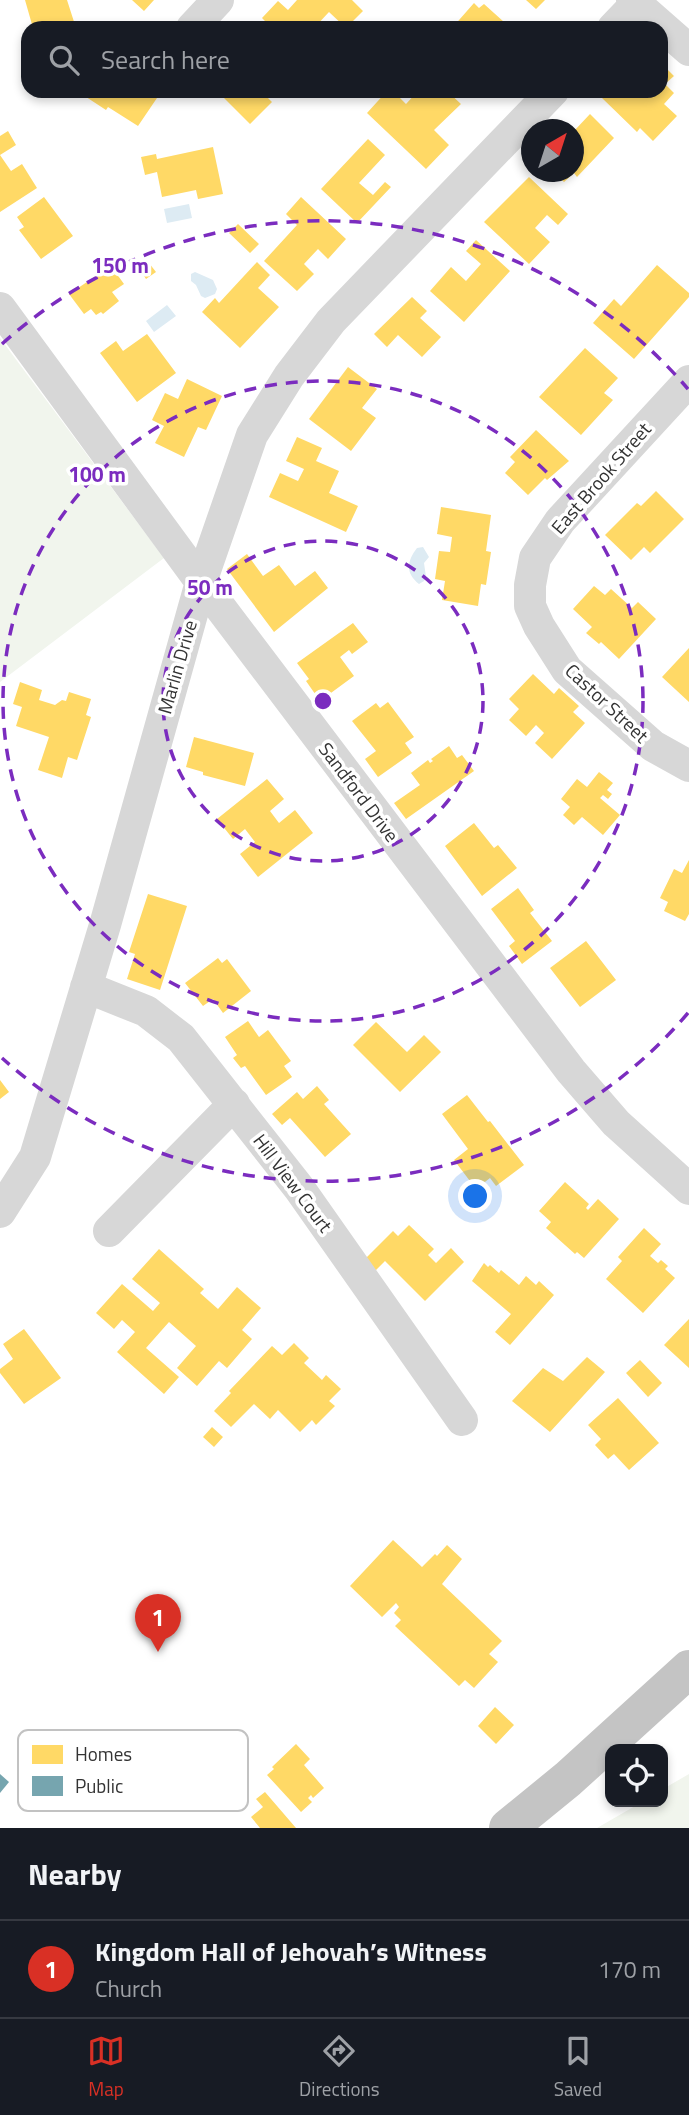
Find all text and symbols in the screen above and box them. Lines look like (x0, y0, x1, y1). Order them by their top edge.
search box (21, 21, 668, 98)
text: Search here (101, 40, 230, 79)
icon: search (45, 41, 83, 79)
north arrow (521, 119, 584, 182)
text: 150 m (91, 249, 149, 281)
street label: East Brook Street (544, 415, 658, 540)
text: 100 m (68, 458, 126, 490)
text: 50 m (187, 571, 233, 603)
street label: Marlin Drive (149, 616, 204, 717)
street label: Castor Street (559, 656, 656, 749)
centre of rings (311, 689, 335, 713)
street label: Sandford Drive (312, 736, 407, 848)
street label: Hill View Court (247, 1127, 340, 1238)
your location (458, 1179, 492, 1213)
pin: 1 (135, 1594, 181, 1652)
legend (18, 1730, 248, 1811)
text: Homes (75, 1739, 132, 1768)
map controls (605, 1744, 668, 1807)
button: locate (605, 1744, 668, 1807)
text: Public (75, 1771, 123, 1800)
text: Nearby (28, 1851, 121, 1897)
text: Kingdom Hall of Jehovah’s Witness (95, 1932, 487, 1971)
text: 1 (45, 1952, 57, 1987)
text: 170 m (598, 1952, 661, 1987)
text: Church (95, 1971, 162, 2006)
tab: Map (87, 2032, 125, 2103)
tab: Directions (299, 2032, 380, 2103)
tab: Saved (554, 2032, 602, 2103)

